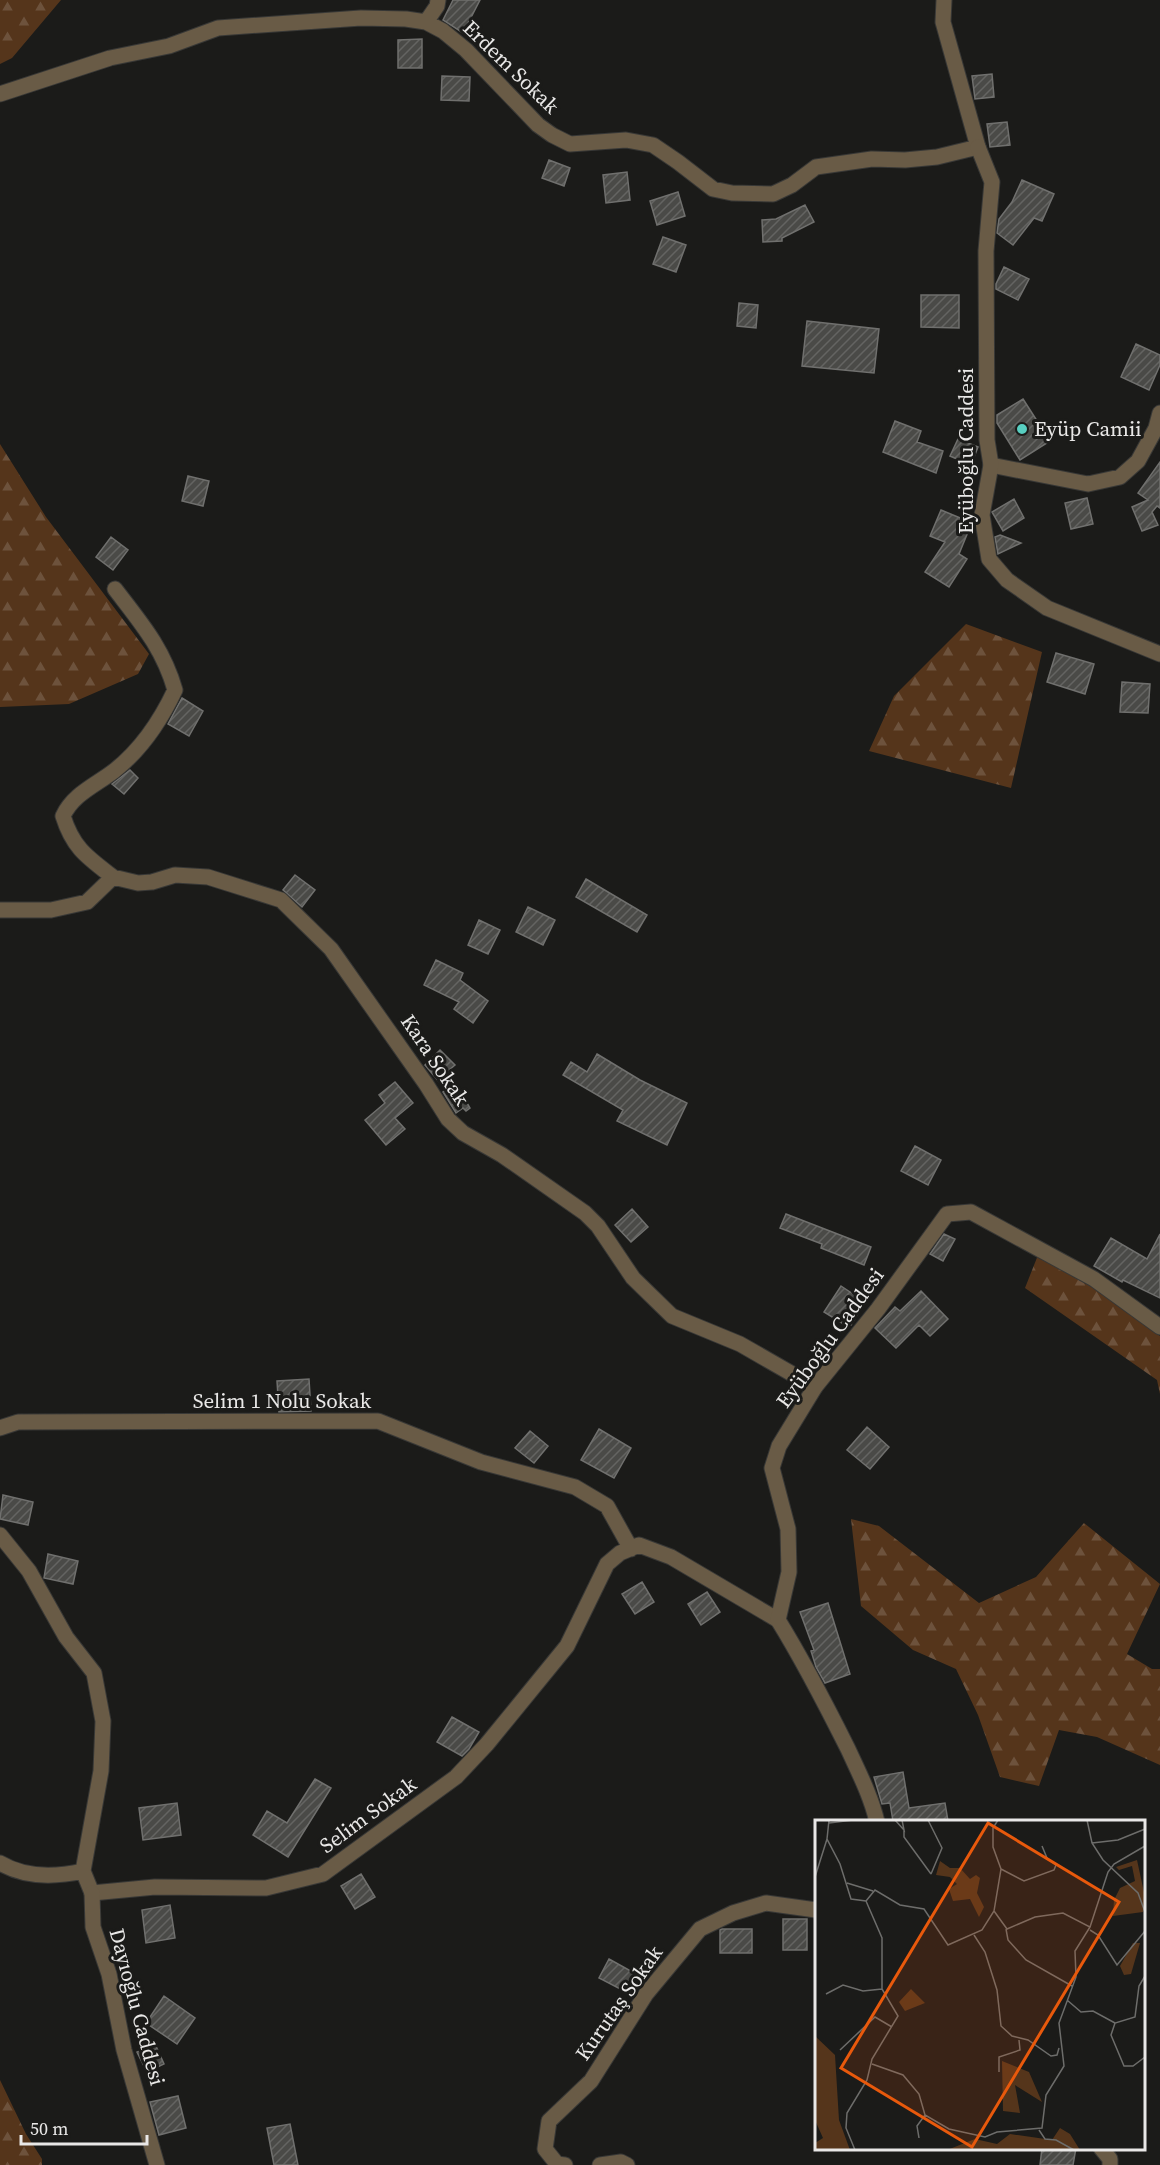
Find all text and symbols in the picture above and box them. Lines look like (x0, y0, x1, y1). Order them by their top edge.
street label: Erdem Sokak (457, 13, 566, 120)
street label: Eyüboğlu Caddesi (951, 368, 980, 534)
place label: Eyüp Camii (1034, 414, 1141, 443)
marker: Eyüp Camii (1015, 422, 1029, 436)
street label: Kara Sokak (394, 1008, 477, 1112)
street label: Eyüboğlu Caddesi (769, 1262, 890, 1414)
street label: Selim 1 Nolu Sokak (193, 1386, 372, 1415)
street label: Selim Sokak (313, 1769, 422, 1860)
inset map (815, 1820, 1145, 2150)
street label: Dayıoğlu Caddesi (103, 1925, 172, 2089)
street label: Kurutaş Sokak (568, 1939, 669, 2066)
scale bar (21, 2108, 147, 2146)
text: 50 m (30, 2116, 68, 2141)

